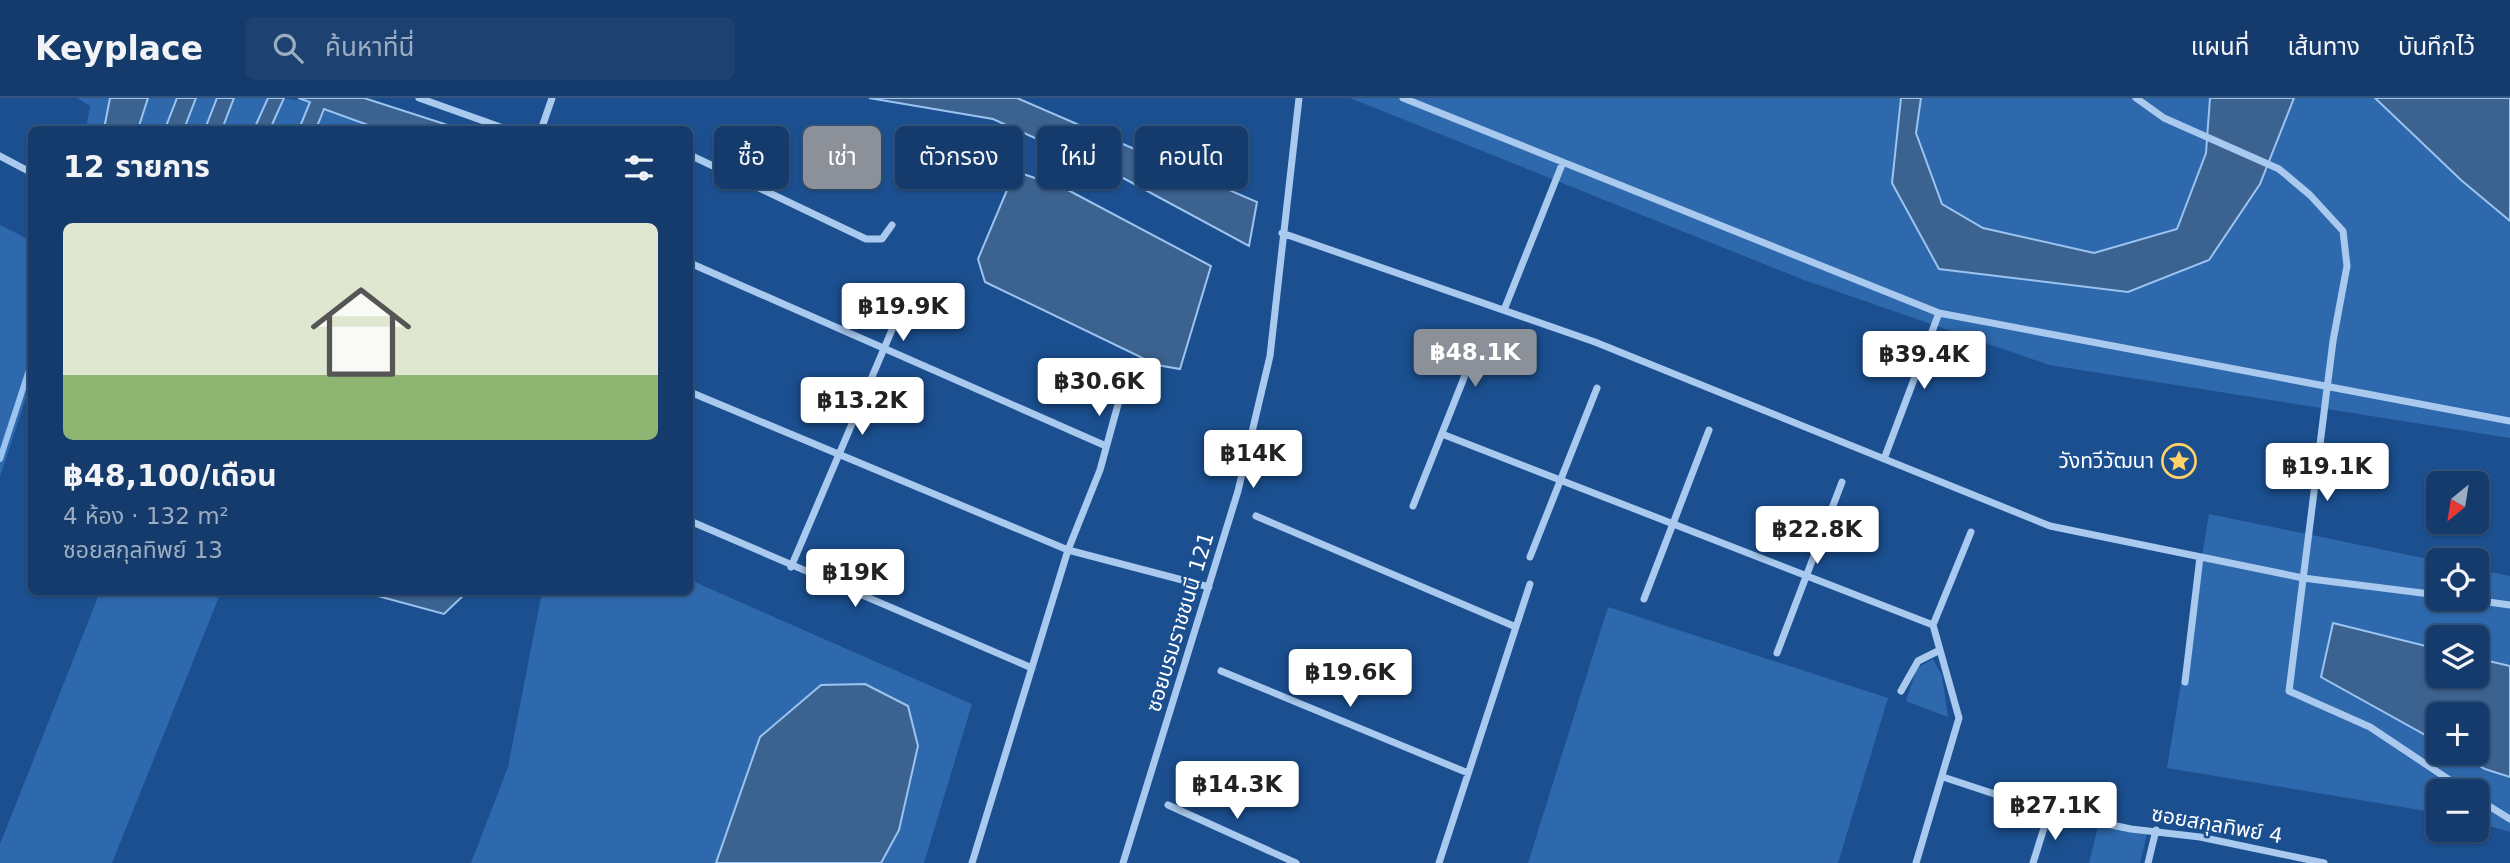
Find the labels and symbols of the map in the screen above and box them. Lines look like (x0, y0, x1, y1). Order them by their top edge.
pin: ฿19.9K (846, 284, 960, 343)
pin: ฿48.1K (1418, 330, 1532, 389)
pin: ฿39.4K (1867, 331, 1981, 391)
pin: ฿30.6K (1042, 358, 1156, 418)
pin: ฿13.2K (805, 378, 919, 437)
pin: ฿14K (1212, 430, 1294, 490)
place icon: วังทวีวัฒนา (2160, 442, 2198, 480)
pin: ฿19.1K (2270, 444, 2384, 503)
place label: วังทวีวัฒนา (2059, 449, 2154, 473)
north arrow (2426, 471, 2488, 534)
pin: ฿22.8K (1760, 506, 1874, 566)
street label: ซอยบรมราชชนนี 121 (1141, 529, 1219, 715)
pin: ฿19K (814, 550, 896, 609)
pin: ฿19.6K (1293, 650, 1407, 709)
pin: ฿14.3K (1180, 762, 1294, 821)
pin: ฿27.1K (1998, 782, 2112, 842)
street label: ซอยสกุลทิพย์ 4 (2149, 802, 2284, 849)

